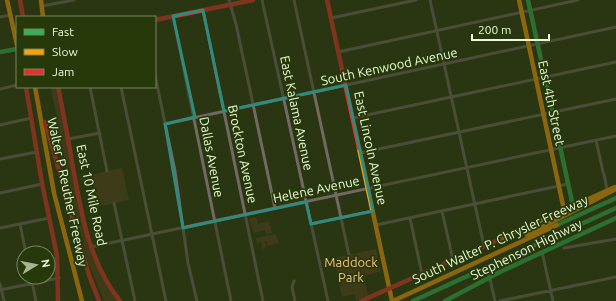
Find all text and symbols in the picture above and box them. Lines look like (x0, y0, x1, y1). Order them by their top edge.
legend (16, 16, 156, 88)
scale bar (472, 16, 549, 42)
text: 200 m (478, 23, 511, 36)
text: Fast (52, 25, 74, 38)
text: Slow (52, 45, 78, 58)
street label: South Kenwood Avenue (319, 45, 459, 87)
street label: East Kalama Avenue (278, 54, 316, 172)
street label: East 4th Street (536, 59, 568, 147)
text: Jam (52, 65, 74, 78)
street label: East Lincoln Avenue (352, 90, 390, 206)
street label: Brockton Avenue (226, 104, 260, 204)
street label: Walter P Reuther Freeway (45, 116, 91, 268)
street label: Dallas Avenue (197, 116, 227, 198)
street label: East 10 Mile Road (74, 143, 110, 247)
street label: Helene Avenue (271, 173, 361, 205)
street label: South Walter P. Chrysler Freeway (410, 192, 590, 286)
street label: Stephenson Highway (468, 216, 584, 282)
north arrow (16, 245, 56, 285)
park label: Maddock Park (324, 255, 378, 284)
text: N (39, 258, 52, 268)

